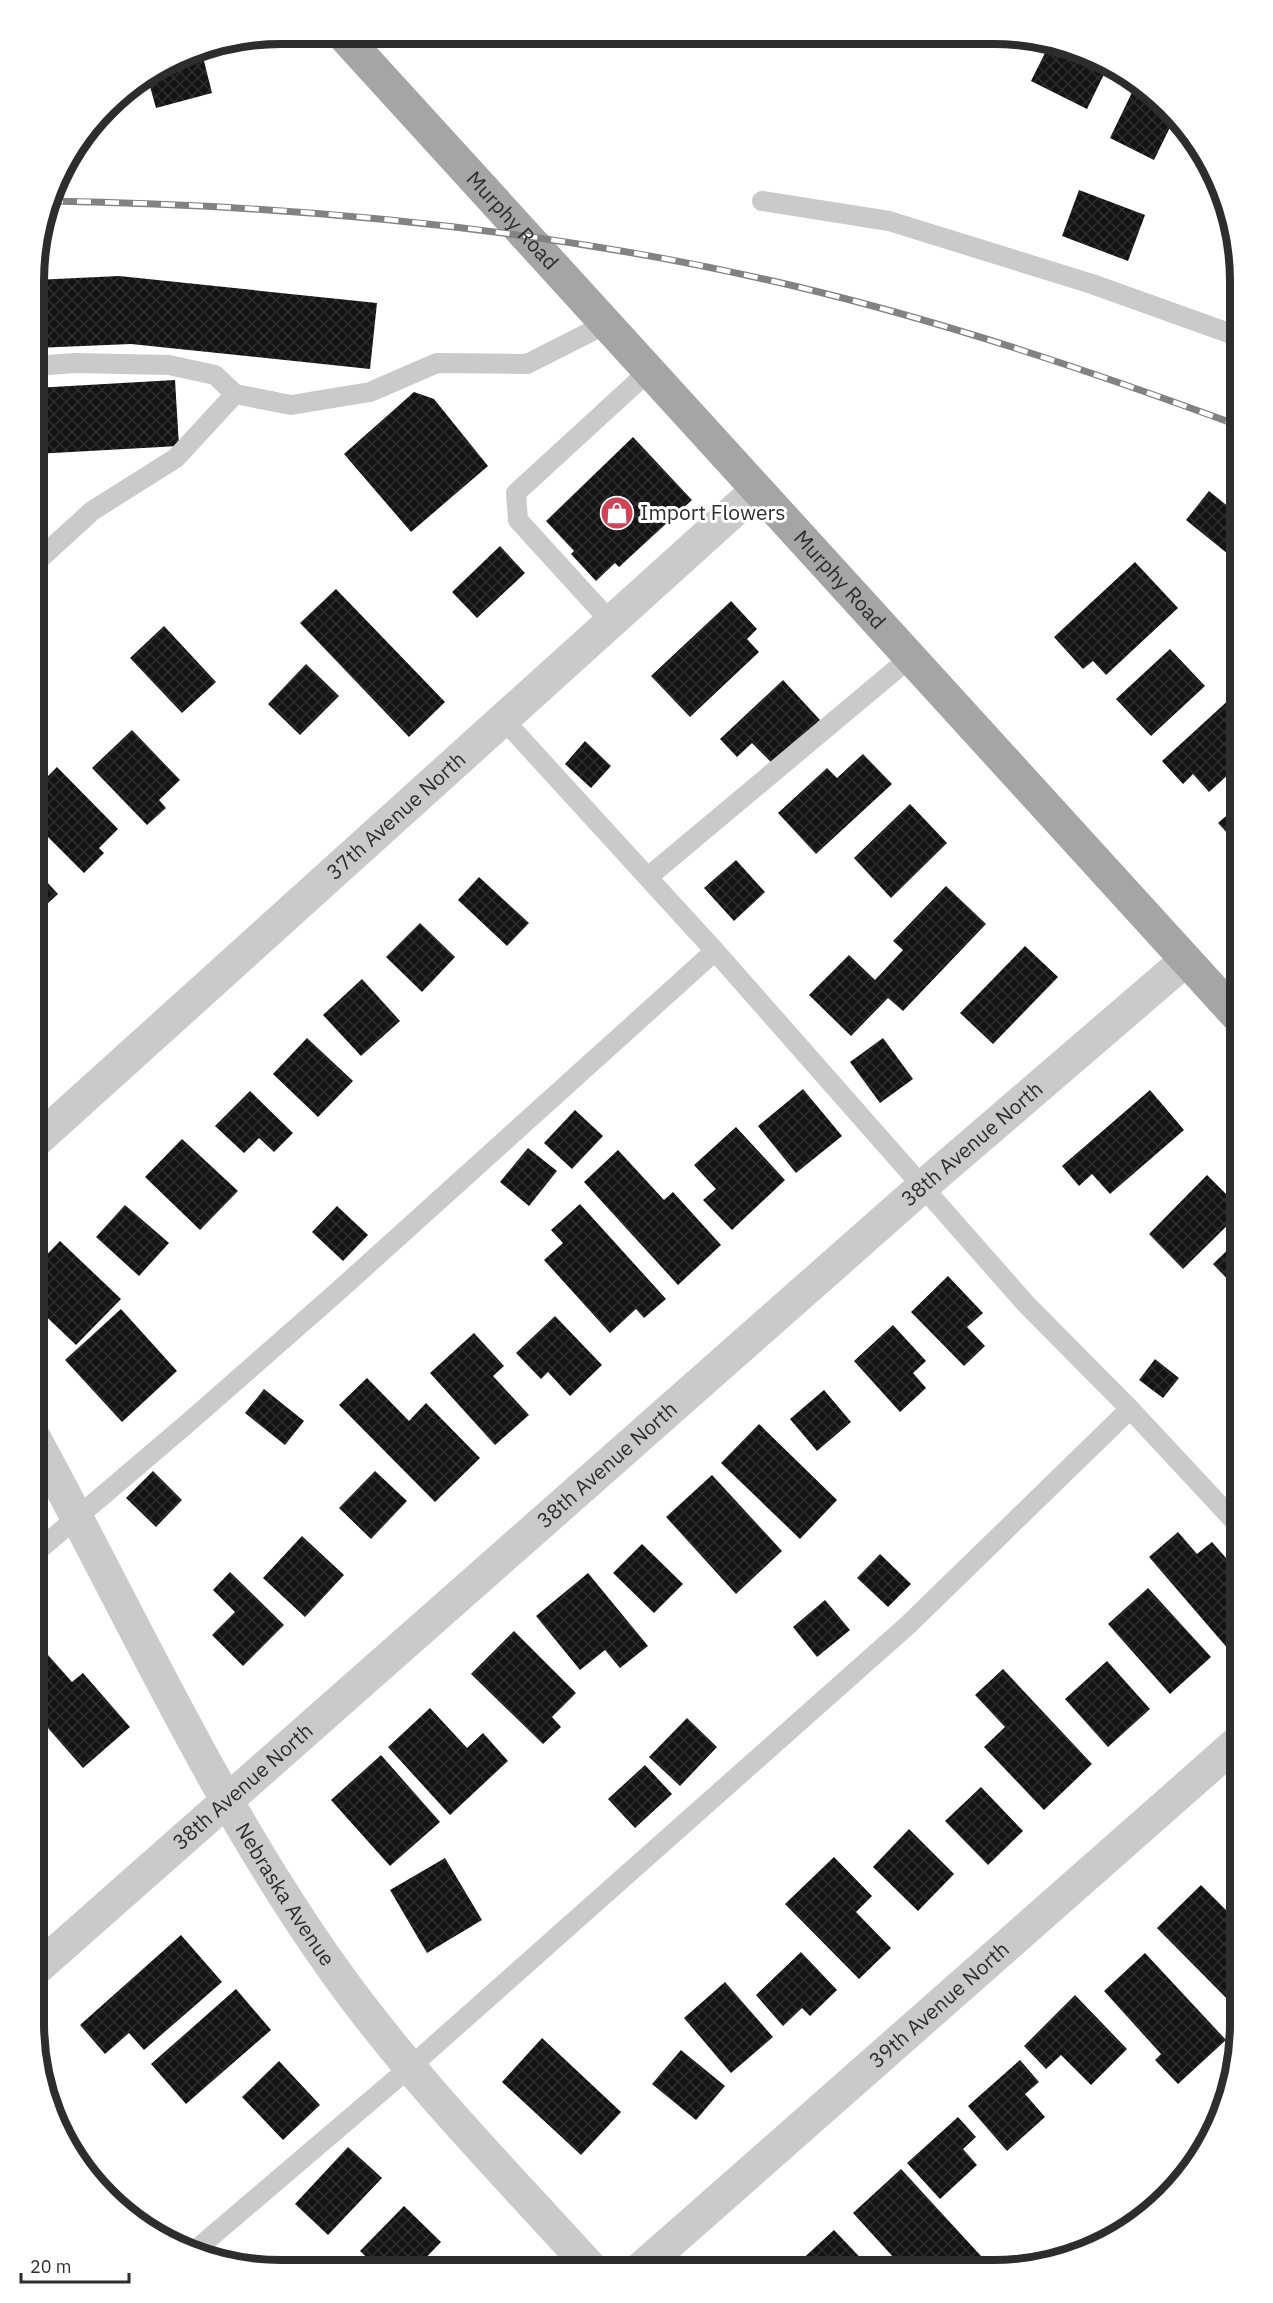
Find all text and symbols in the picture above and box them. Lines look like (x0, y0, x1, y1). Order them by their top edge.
street label: Murphy Road (461, 165, 565, 275)
shop icon: Import Flowers (599, 495, 635, 531)
place label: Import Flowers (640, 498, 785, 526)
street label: Murphy Road (788, 524, 893, 635)
street label: 37th Avenue North (320, 745, 471, 885)
street label: 38th Avenue North (895, 1074, 1048, 1212)
street label: 38th Avenue North (530, 1395, 683, 1534)
street label: 38th Avenue North (166, 1716, 318, 1855)
street label: Nebraska Avenue (230, 1817, 342, 1971)
street label: 39th Avenue North (862, 1935, 1015, 2074)
scale bar (21, 2246, 129, 2284)
text: 20 m (30, 2255, 72, 2278)

